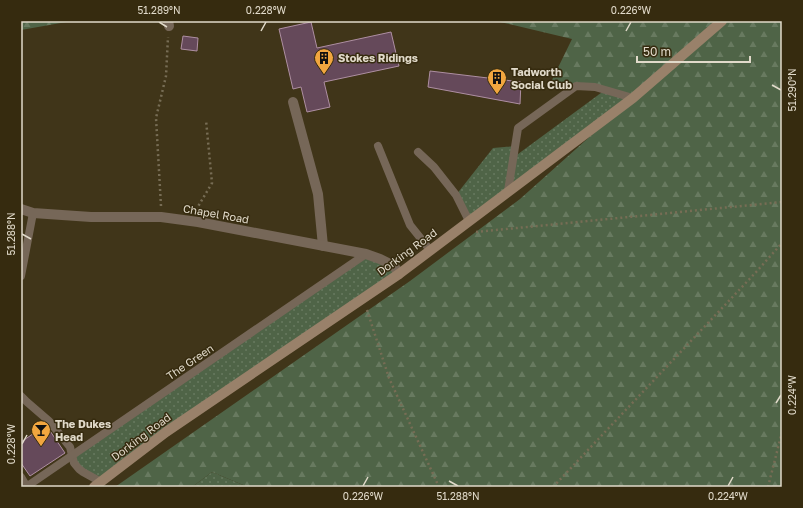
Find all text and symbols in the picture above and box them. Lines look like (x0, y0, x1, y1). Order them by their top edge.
text: 51.289°N (137, 4, 181, 16)
text: 0.228°W (246, 4, 287, 16)
text: 0.226°W (611, 4, 652, 16)
scale bar (637, 38, 750, 64)
text: 50 m (643, 44, 671, 59)
building icon: Stokes Ridings (313, 47, 335, 75)
place label: Stokes Ridings (338, 51, 418, 64)
place label: Tadworth Social Club (511, 65, 572, 91)
building icon: Tadworth Social Club (486, 67, 508, 95)
text: 51.290°N (786, 68, 798, 112)
street label: Chapel Road (182, 201, 250, 226)
text: 51.288°N (5, 212, 17, 256)
street label: Dorking Road (374, 225, 439, 278)
street label: The Green (164, 341, 216, 382)
text: 0.224°W (786, 375, 798, 415)
street label: Dorking Road (108, 410, 173, 463)
place label: The Dukes Head (55, 417, 111, 443)
bar icon: The Dukes Head (30, 419, 52, 447)
text: 0.228°W (5, 423, 17, 464)
text: 0.226°W (343, 490, 384, 502)
text: 51.288°N (436, 490, 480, 502)
text: 0.224°W (708, 490, 748, 502)

